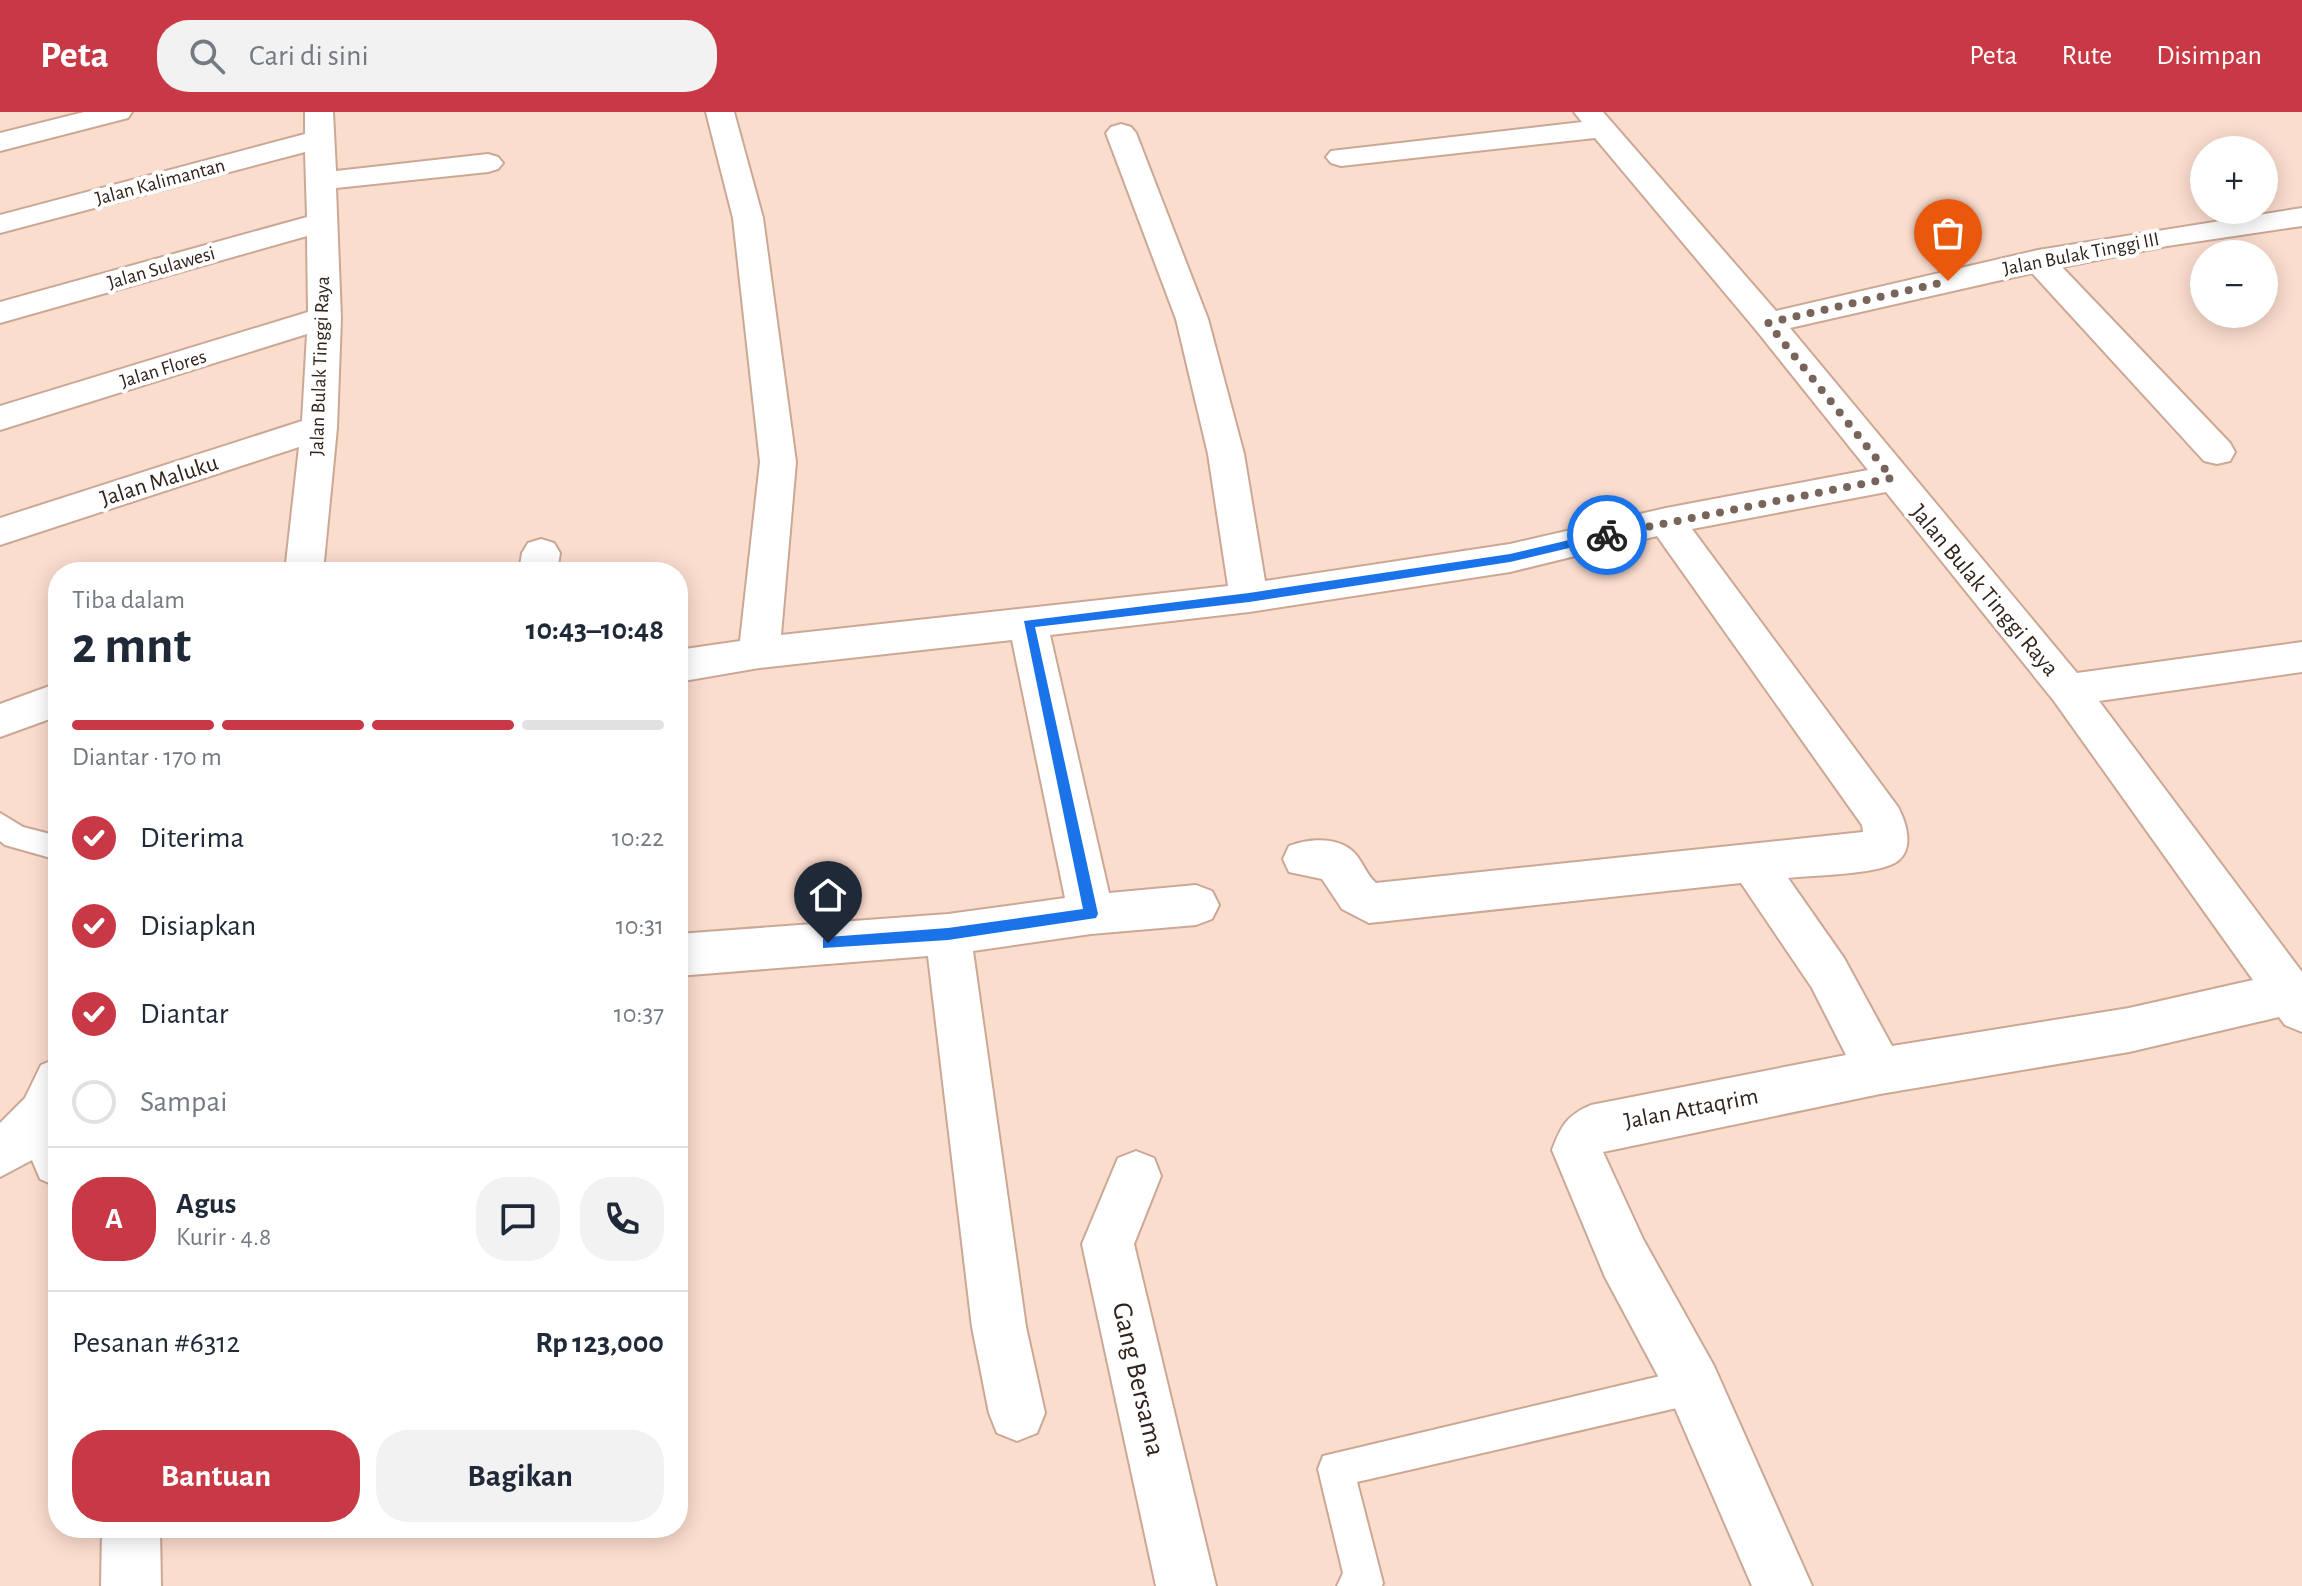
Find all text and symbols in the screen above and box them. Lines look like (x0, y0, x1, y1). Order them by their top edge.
search box (157, 20, 717, 92)
icon: search (185, 34, 229, 78)
text: Peta (40, 37, 109, 75)
text: Cari di sini (249, 41, 369, 71)
text: Peta (1969, 42, 2018, 70)
text: Rute (2062, 42, 2112, 70)
text: Disimpan (2156, 42, 2262, 70)
map controls (2190, 136, 2278, 328)
button: + (2190, 136, 2278, 224)
street label: Jalan Kalimantan (93, 155, 227, 209)
pin (1914, 199, 1982, 281)
icon: bag (1926, 211, 1970, 255)
street label: Jalan Bulak Tinggi III (2001, 229, 2161, 279)
button: − (2190, 240, 2278, 328)
street label: Jalan Sulawesi (105, 243, 217, 293)
street label: Jalan Bulak Tinggi Raya (307, 276, 333, 456)
street label: Jalan Flores (118, 346, 209, 392)
street label: Jalan Maluku (97, 451, 221, 511)
courier (1567, 495, 1647, 575)
street label: Jalan Bulak Tinggi Raya (1906, 500, 2063, 681)
icon: bike (1585, 513, 1629, 557)
text: Tiba dalam (72, 587, 185, 613)
text: 10:43–10:48 (526, 615, 664, 645)
text: 2 mnt (72, 620, 191, 672)
text: Diantar · 170 m (72, 744, 222, 770)
icon: check (72, 816, 116, 860)
text: Diterima (140, 823, 244, 853)
text: 10:22 (612, 825, 664, 851)
pin (794, 861, 862, 943)
icon: home (806, 873, 850, 917)
icon: check (72, 904, 116, 948)
text: Disiapkan (140, 911, 256, 941)
text: 10:31 (616, 913, 664, 939)
icon: check (72, 992, 116, 1036)
text: Diantar (140, 999, 229, 1029)
text: 10:37 (614, 1001, 664, 1027)
street label: Jalan Attaqrim (1622, 1084, 1760, 1134)
text: Sampai (140, 1087, 228, 1117)
button: chat (476, 1177, 560, 1261)
button: phone (580, 1177, 664, 1261)
text: Agus (176, 1189, 236, 1219)
text: A (105, 1204, 123, 1234)
text: Kurir · 4.8 (176, 1224, 271, 1250)
street label: Gang Bersama (1107, 1300, 1169, 1459)
text: Pesanan #6312 (72, 1328, 240, 1358)
text: Rp 123,000 (535, 1328, 664, 1358)
button: Bantuan (72, 1430, 360, 1522)
button: Bagikan (376, 1430, 664, 1522)

